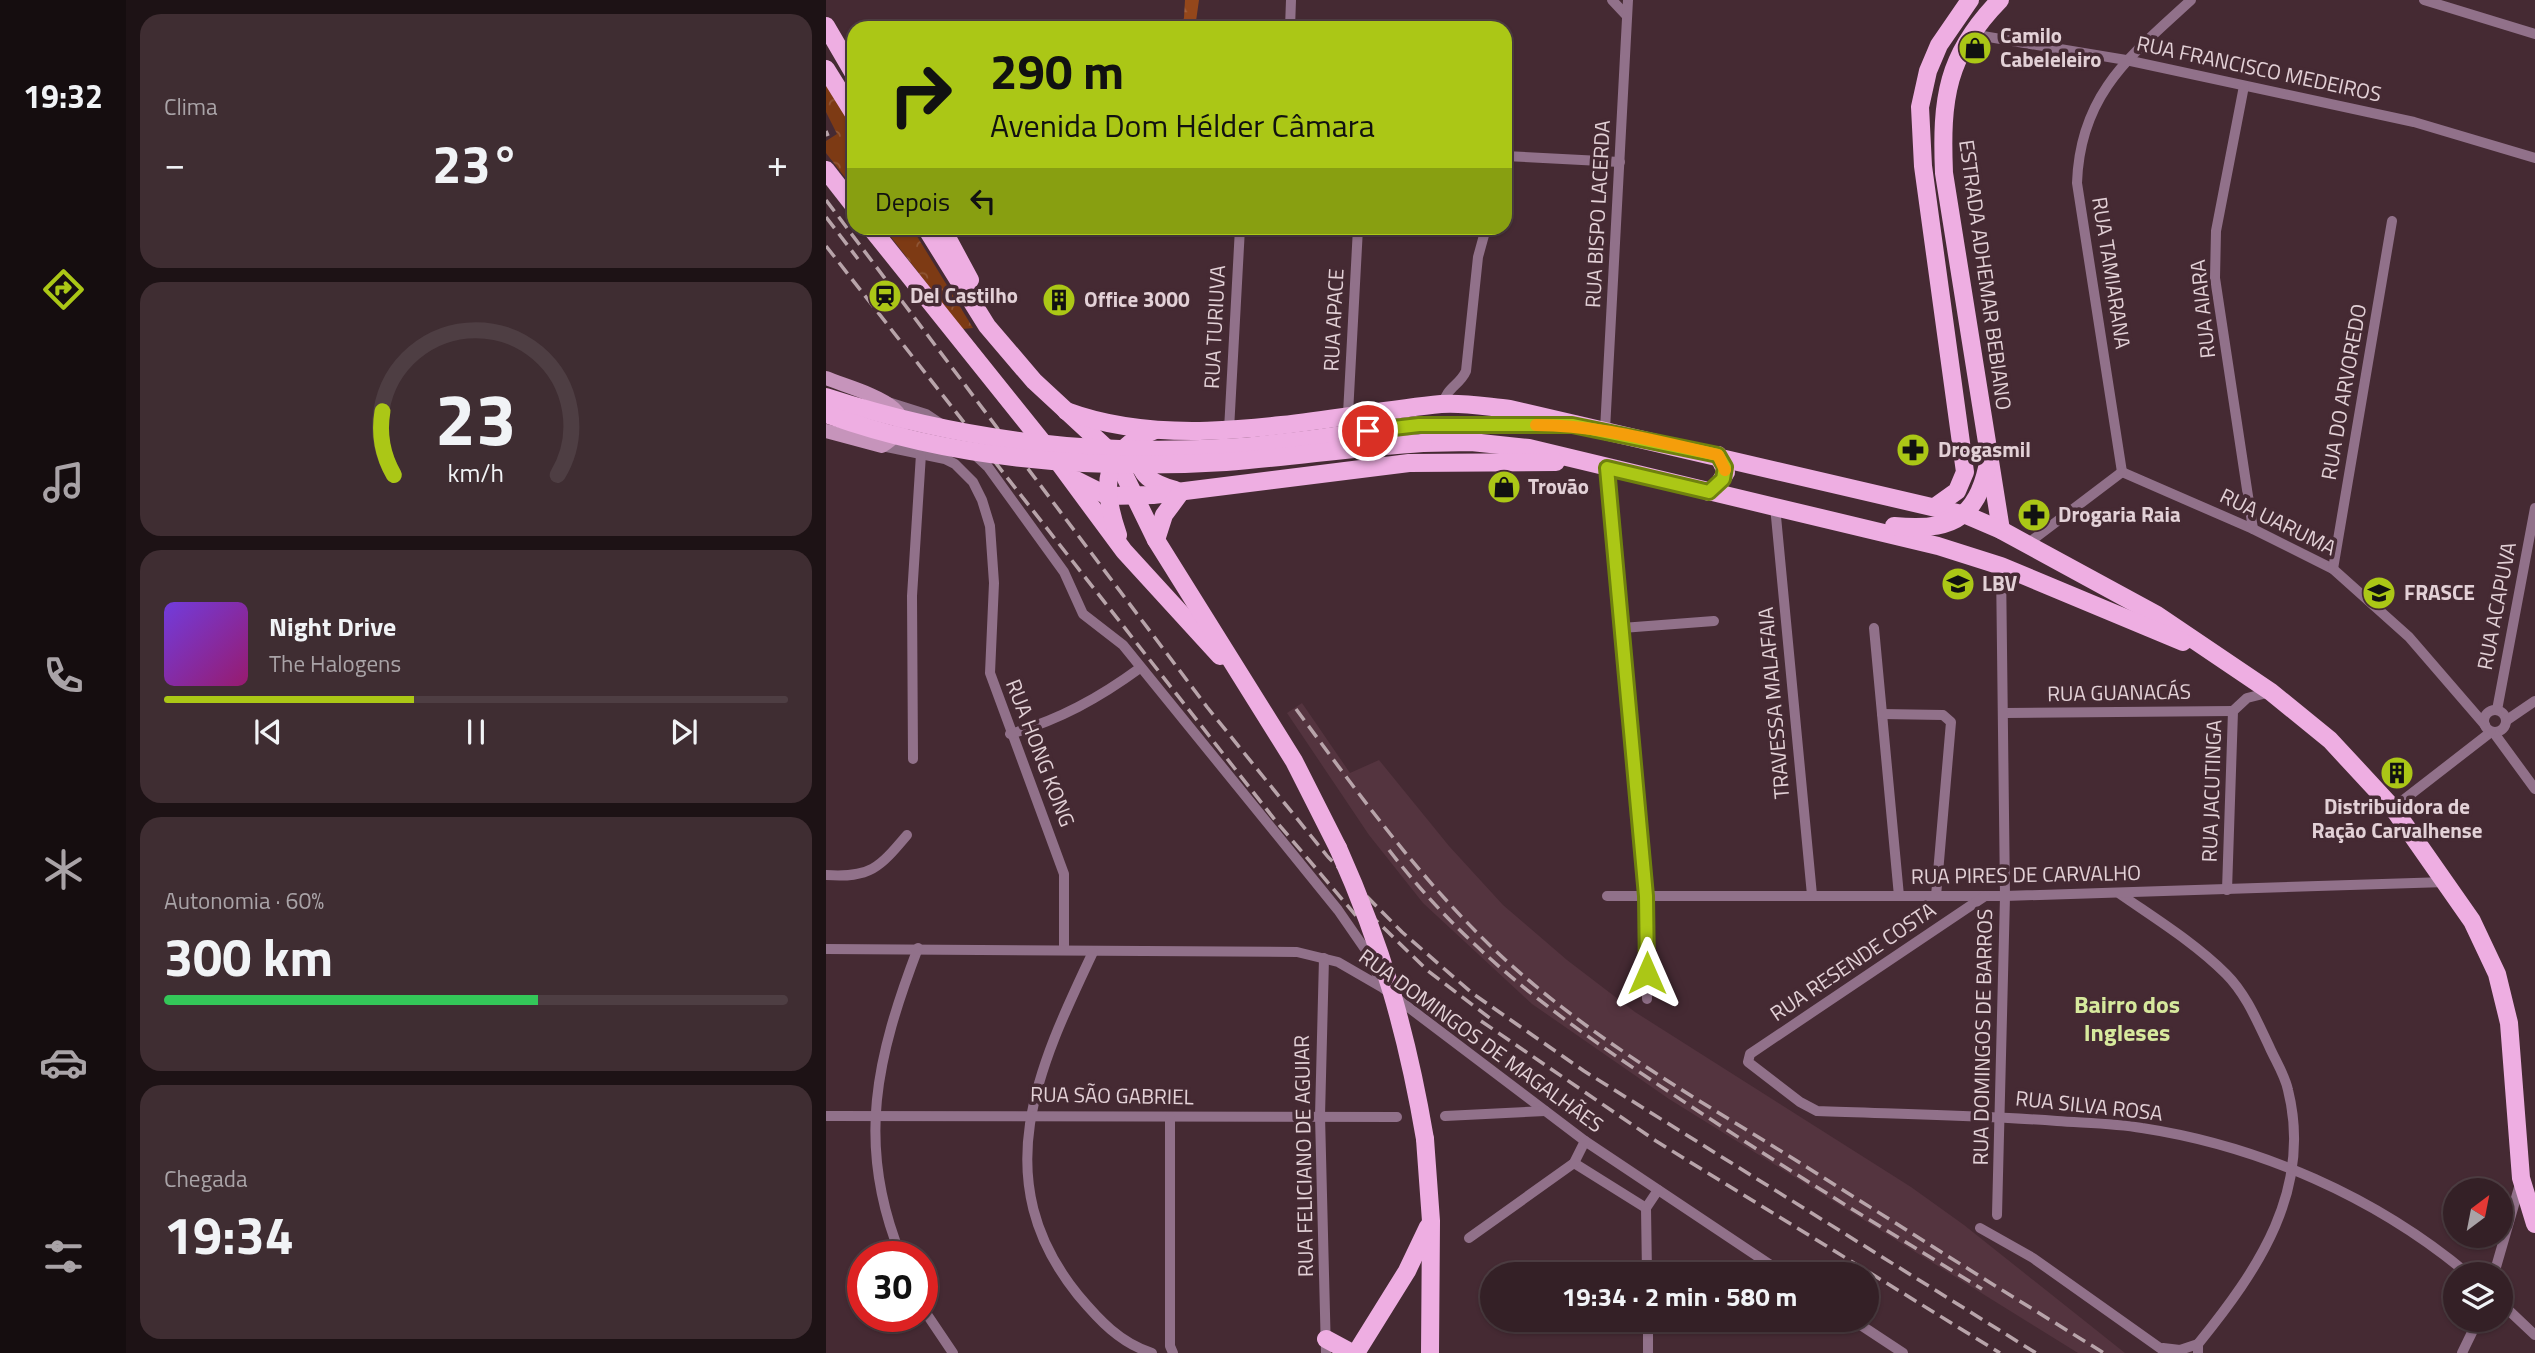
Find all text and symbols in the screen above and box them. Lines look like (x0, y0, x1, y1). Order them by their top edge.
place label: Camilo Cabeleleiro (2000, 19, 2101, 75)
street label: RUA FRANCISCO MEDEIROS (2134, 26, 2385, 110)
shop icon: Camilo Cabeleleiro (1956, 29, 1994, 67)
text: 290 m (990, 33, 1124, 108)
icon: right (875, 49, 966, 140)
text: 19:32 (23, 72, 103, 120)
text: Clima (164, 89, 218, 124)
text: Avenida Dom Hélder Câmara (990, 101, 1375, 149)
street label: RUA BISPO LACERDA (1576, 119, 1618, 309)
text: 23° (432, 124, 520, 203)
text: − (164, 134, 185, 192)
text: + (767, 134, 788, 192)
street label: ESTRADA ADHEMAR BEBIANO (1951, 138, 2021, 412)
text: Depois (875, 182, 950, 221)
icon: left (964, 182, 1002, 220)
street label: RUA TAMIARANA (2084, 195, 2140, 352)
street label: RUA AIARA (2181, 258, 2223, 360)
street label: RUA TURIUVA (1195, 264, 1233, 390)
icon: directions (39, 265, 88, 314)
street label: RUA APACE (1314, 268, 1352, 372)
station icon: Del Castilho (866, 277, 904, 315)
place label: Del Castilho (910, 279, 1018, 311)
building icon: Office 3000 (1040, 281, 1078, 319)
place label: Office 3000 (1084, 283, 1190, 315)
street label: RUA DO ARVOREDO (2312, 301, 2374, 482)
text: 23 (435, 363, 517, 473)
pin (1338, 401, 1398, 461)
icon: arrive (1349, 412, 1387, 450)
pharmacy icon: Drogasmil (1894, 431, 1932, 469)
place label: Drogasmil (1938, 433, 2031, 465)
text: km/h (448, 453, 504, 491)
icon: music (39, 458, 88, 507)
shop icon: Trovão (1485, 468, 1523, 506)
place label: Trovão (1528, 470, 1589, 502)
street label: RUA UARUMA (2215, 479, 2342, 563)
pharmacy icon: Drogaria Raia (2015, 496, 2053, 534)
place label: Drogaria Raia (2058, 498, 2181, 530)
street label: RUA ACAPUVA (2468, 539, 2524, 673)
school or university icon: LBV (1939, 565, 1977, 603)
place label: LBV (1982, 567, 2018, 599)
school or university icon: FRASCE (2360, 574, 2398, 612)
place label: FRASCE (2404, 576, 2475, 608)
street label: TRAVESSA MALAFAIA (1749, 605, 1797, 800)
text: Night Drive (269, 607, 396, 646)
text: The Halogens (269, 646, 401, 681)
icon: phone (39, 651, 88, 700)
street label: RUA HONG KONG (998, 674, 1084, 831)
street label: RUA GUANACÁS (2047, 675, 2191, 709)
icon: previous (249, 713, 287, 751)
icon: pause (457, 713, 495, 751)
icon: next (665, 713, 703, 751)
street label: RUA JACUTINGA (2193, 719, 2229, 863)
building icon: Distribuidora de Ração Carvalhense (2378, 754, 2416, 792)
place label: Distribuidora de Ração Carvalhense (2312, 790, 2482, 846)
icon: climate (39, 845, 88, 894)
street label: RUA PIRES DE CARVALHO (1911, 856, 2141, 892)
text: Autonomia · 60% (164, 883, 324, 918)
street label: RUA RESENDE COSTA (1763, 893, 1942, 1029)
street label: RUA DOMINGOS DE BARROS (1964, 908, 2000, 1166)
text: 300 km (164, 917, 333, 996)
position arrow (1610, 936, 1684, 1010)
street label: RUA DOMINGOS DE MAGALHÃES (1353, 940, 1611, 1140)
district label: Bairro dos Ingleses (2074, 986, 2180, 1050)
street label: RUA FELICIANO DE AGUIAR (1285, 1035, 1321, 1277)
icon: car (39, 1038, 88, 1087)
street label: RUA SÃO GABRIEL (1030, 1078, 1194, 1112)
street label: RUA SILVA ROSA (2014, 1081, 2165, 1129)
text: Chegada (164, 1161, 248, 1196)
north arrow (2443, 1178, 2513, 1248)
map controls (2443, 1178, 2513, 1332)
text: 19:34 (164, 1195, 294, 1274)
icon: filters (39, 1232, 88, 1281)
speed limit sign: 30 (847, 1241, 938, 1332)
button: layers (2443, 1262, 2513, 1332)
text: 19:34 · 2 min · 580 m (1562, 1277, 1797, 1316)

